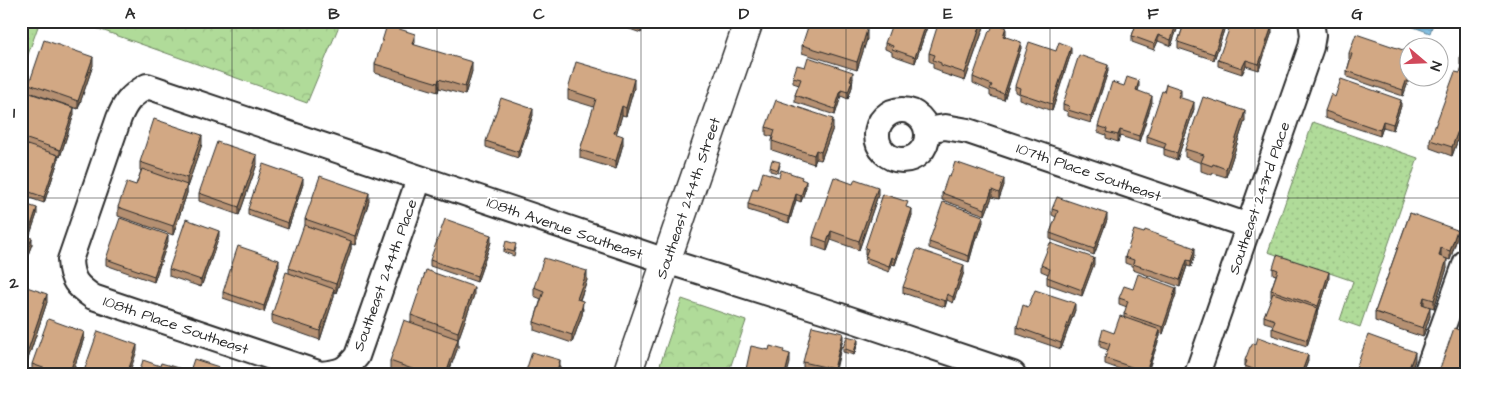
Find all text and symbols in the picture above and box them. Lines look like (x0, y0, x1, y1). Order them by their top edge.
text: A (125, 3, 136, 25)
text: B (328, 3, 340, 25)
text: C (533, 3, 545, 25)
text: D (739, 3, 750, 25)
text: E (943, 3, 953, 25)
text: F (1147, 3, 1159, 25)
text: G (1351, 3, 1363, 25)
north arrow (1400, 38, 1450, 88)
text: N (1424, 58, 1446, 74)
text: 1 (13, 102, 16, 124)
street label: Southeast 244th Street (651, 115, 726, 282)
street label: Southeast 243rd Place (1223, 119, 1295, 277)
street label: 107th Place Southeast (1014, 138, 1164, 207)
street label: 108th Avenue Southeast (484, 192, 646, 265)
street label: Southeast 244th Place (348, 196, 423, 354)
text: 2 (8, 272, 19, 294)
street label: 108th Place Southeast (100, 291, 251, 360)

